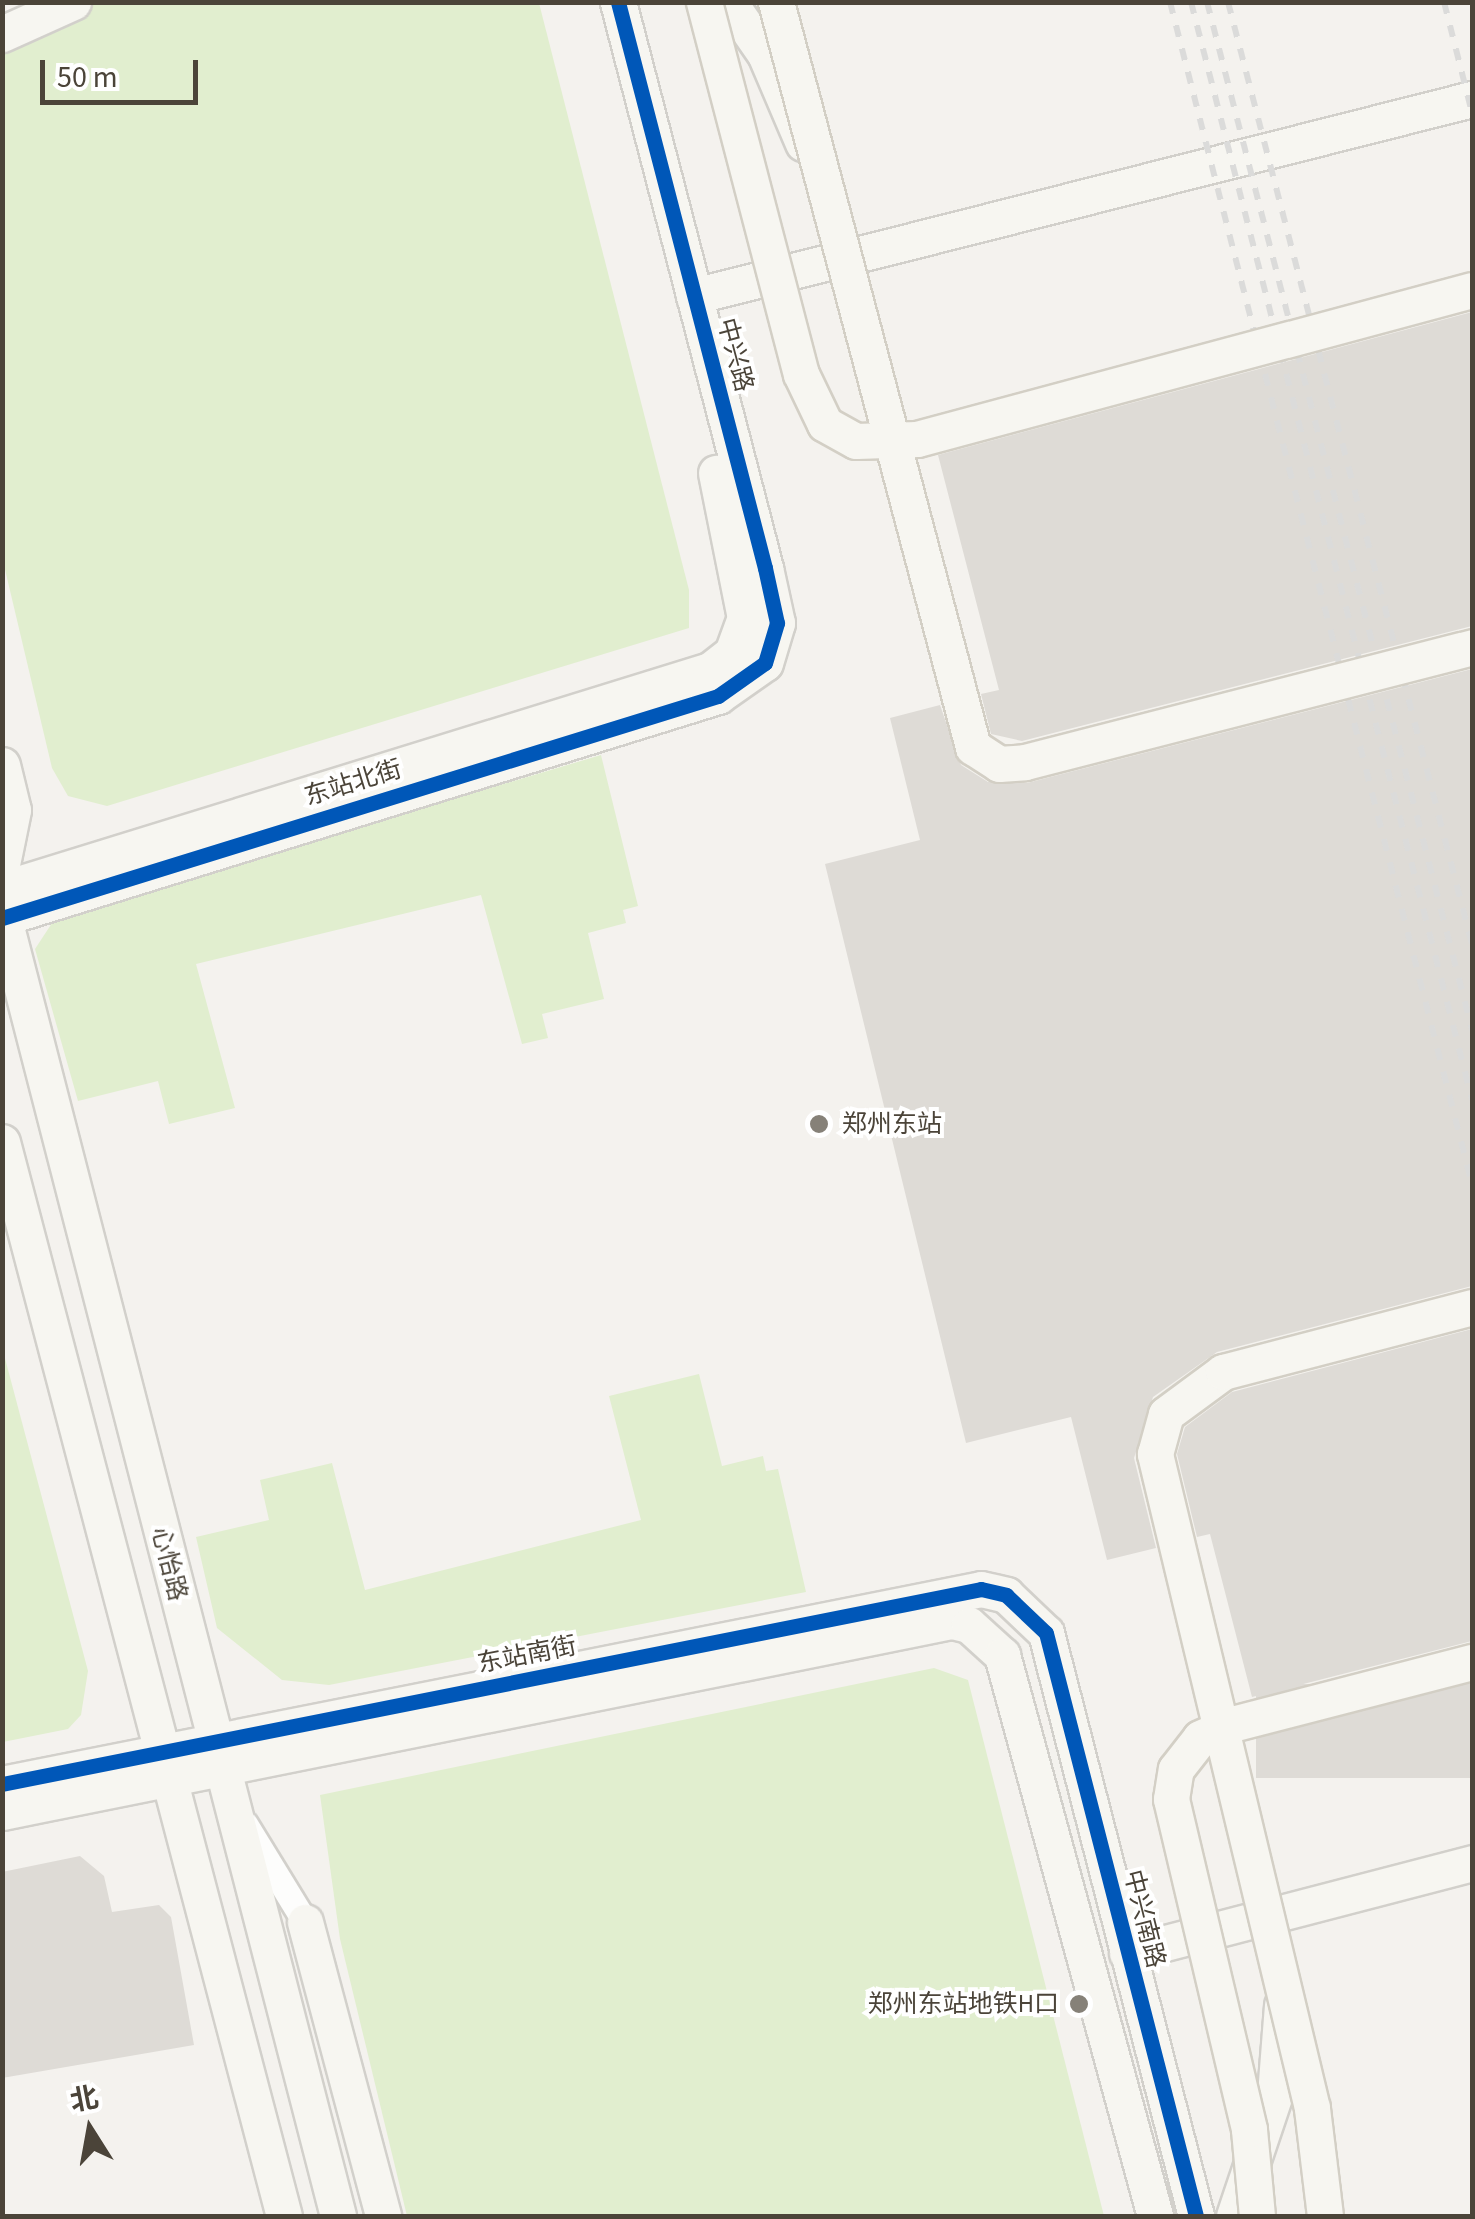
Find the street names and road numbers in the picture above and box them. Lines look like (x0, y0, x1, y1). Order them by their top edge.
street label: 中兴路 (711, 315, 759, 395)
street label: 东站北街 (301, 754, 405, 812)
street label: 心怡路 (145, 1524, 193, 1604)
street label: 东站南街 (475, 1631, 579, 1679)
street label: 中兴南路 (1117, 1867, 1171, 1971)

